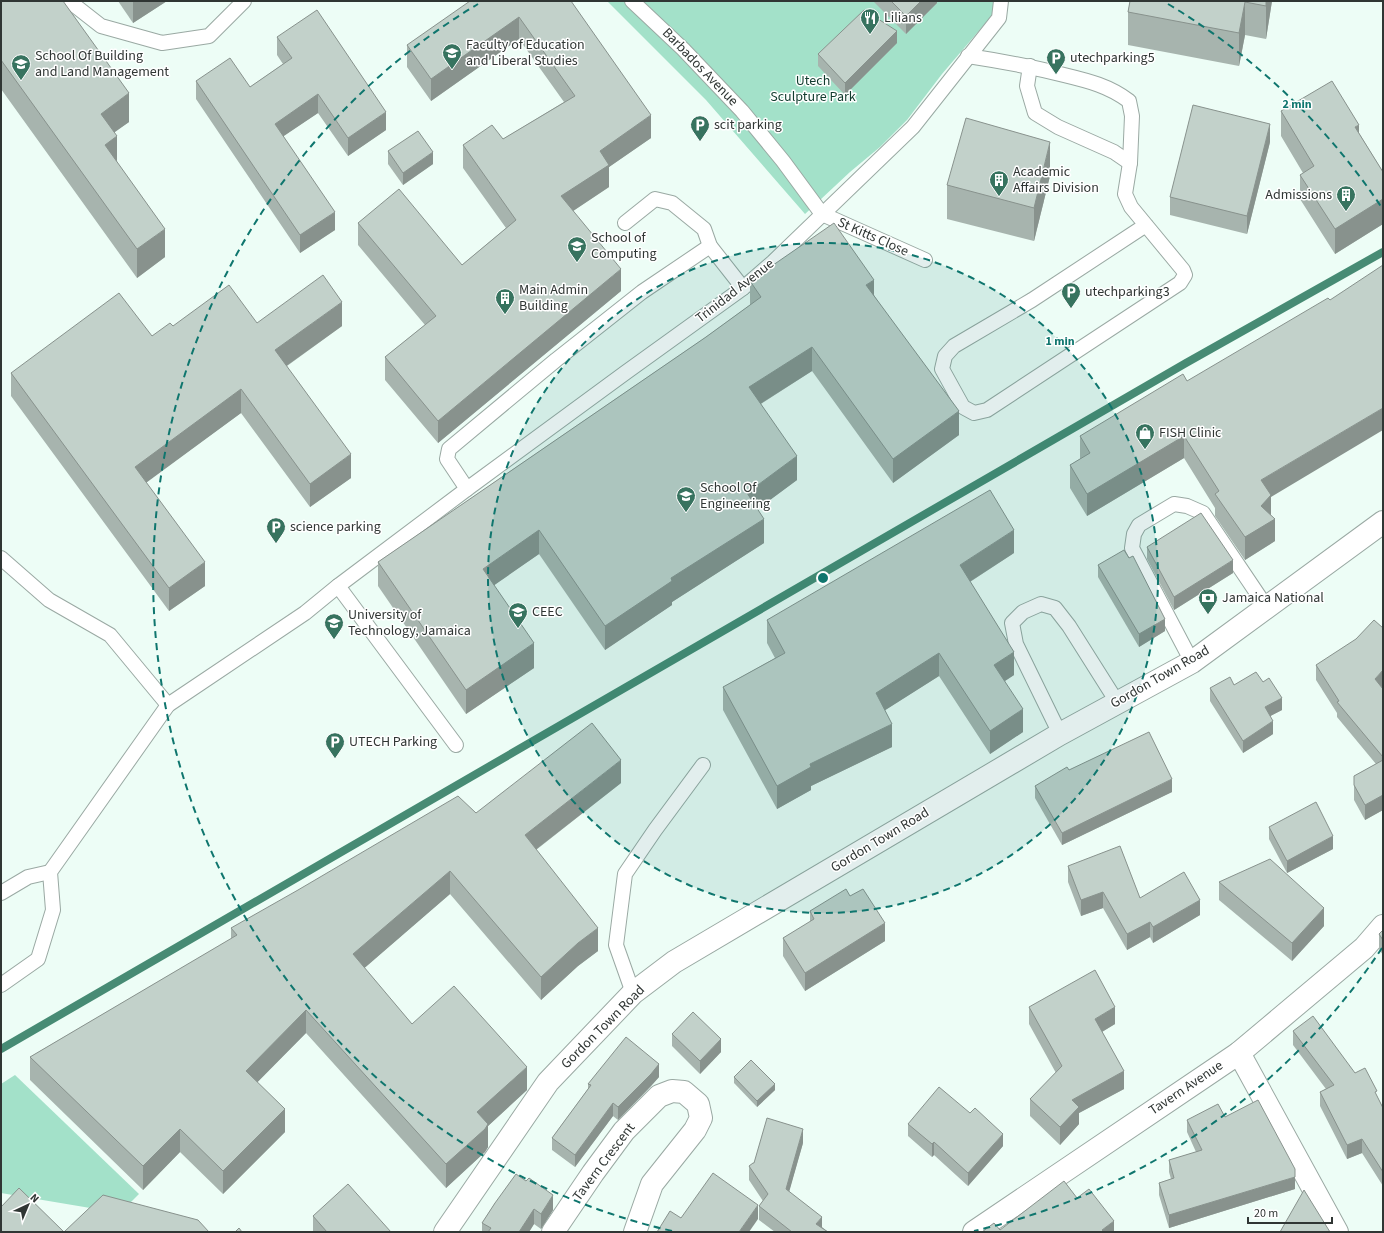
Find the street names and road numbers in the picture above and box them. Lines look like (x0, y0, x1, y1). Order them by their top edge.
street label: Barbados Avenue (657, 23, 743, 111)
street label: St Kitts Close (834, 212, 912, 262)
street label: Trinidad Avenue (691, 254, 779, 328)
street label: Gordon Town Road (1107, 640, 1213, 714)
street label: Gordon Town Road (827, 803, 933, 877)
street label: Gordon Town Road (557, 981, 649, 1073)
street label: Tavern Avenue (1145, 1056, 1227, 1120)
street label: Tavern Crescent (568, 1119, 640, 1205)

